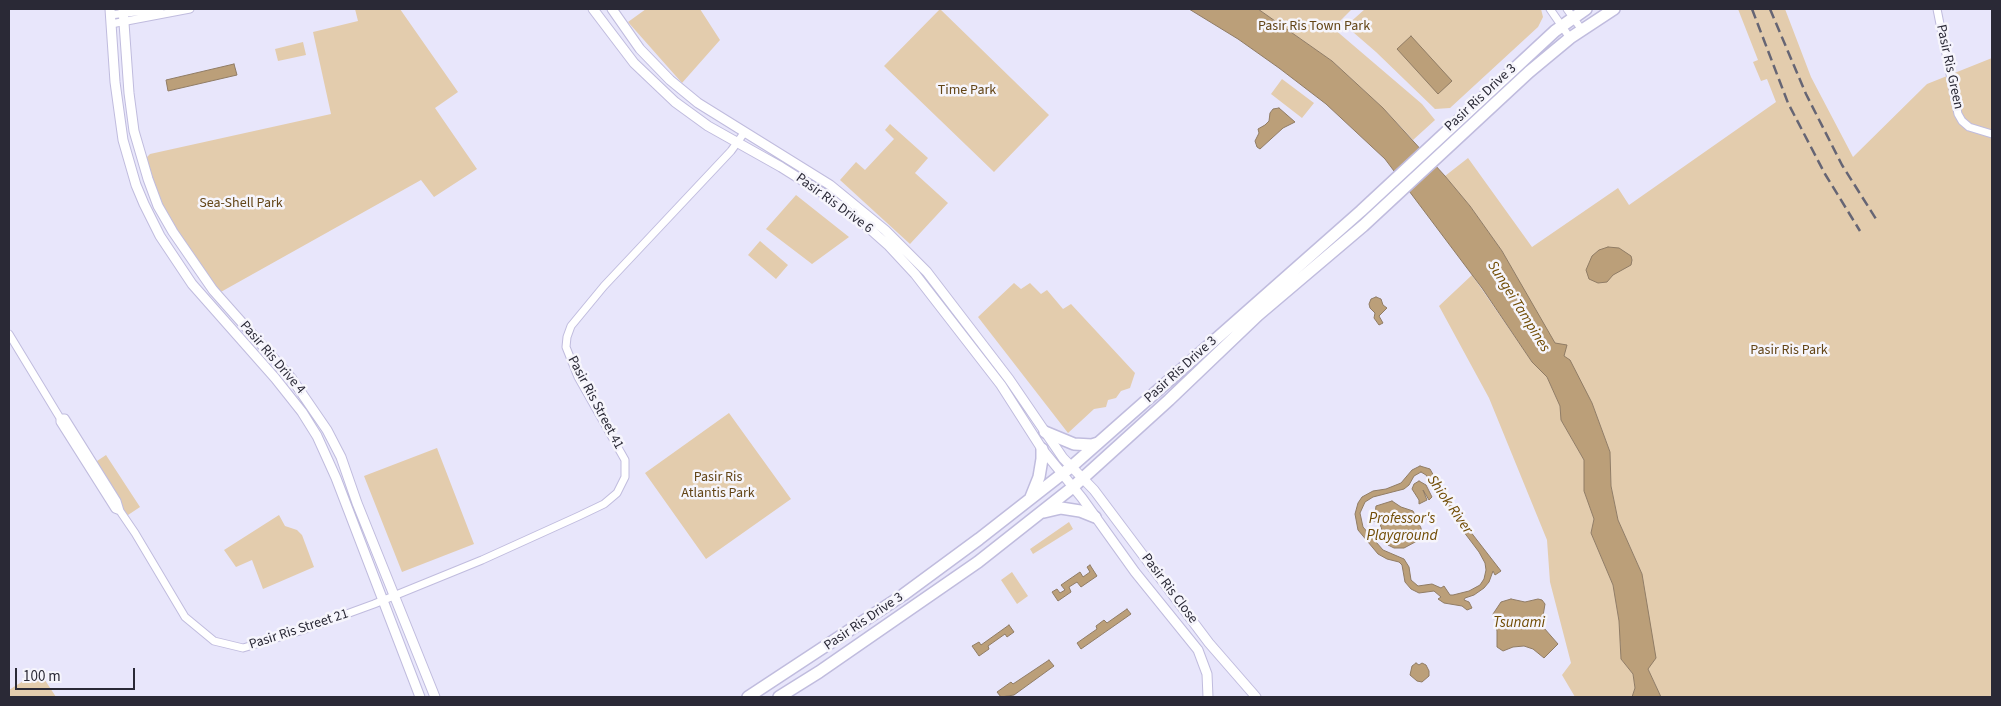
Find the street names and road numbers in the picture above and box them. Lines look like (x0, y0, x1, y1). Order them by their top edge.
street label: Pasir Ris Green (1932, 23, 1966, 111)
street label: Pasir Ris Drive 3 (1442, 61, 1520, 135)
street label: Pasir Ris Drive 6 (792, 170, 876, 238)
street label: Pasir Ris Drive 4 (236, 318, 308, 398)
street label: Pasir Ris Drive 3 (1141, 333, 1221, 407)
street label: Pasir Ris Street 41 (563, 353, 627, 453)
street label: Pasir Ris Close (1137, 551, 1201, 627)
street label: Pasir Ris Drive 3 (821, 589, 907, 655)
street label: Pasir Ris Street 21 (247, 606, 351, 654)

